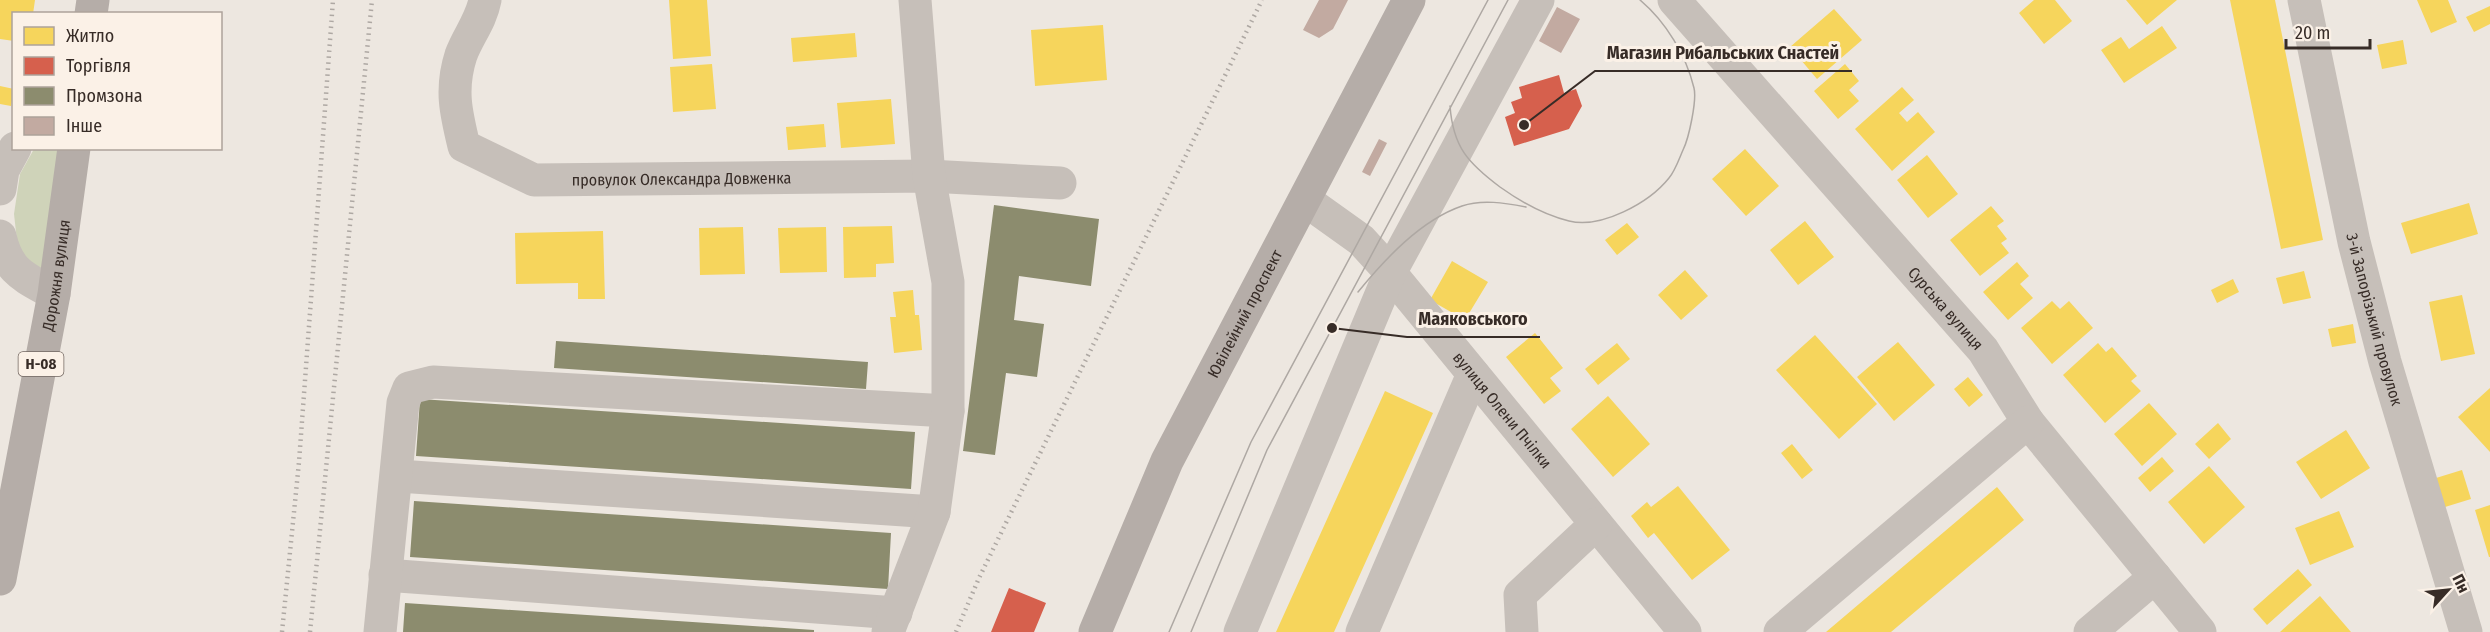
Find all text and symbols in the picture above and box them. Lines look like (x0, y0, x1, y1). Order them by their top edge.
legend (12, 12, 222, 150)
scale bar (2286, 12, 2370, 50)
text: 20 m (2295, 22, 2330, 44)
text: Житло (66, 25, 114, 47)
callout: Магазин Рибальських Снастей (1595, 35, 1852, 71)
text: Магазин Рибальських Снастей (1607, 42, 1839, 64)
text: Торгівля (66, 55, 131, 77)
text: Промзона (66, 85, 143, 107)
text: Інше (66, 115, 102, 137)
street label: провулок Олександра Довженка (572, 168, 792, 189)
street label: Дорожня вулиця (38, 218, 74, 333)
street label: 3-й Запорізький провулок (2343, 231, 2407, 408)
street label: Ювілейний проспект (1203, 246, 1286, 381)
street label: Сурська вулиця (1904, 263, 1988, 353)
callout: Маяковського (1407, 301, 1540, 337)
text: Маяковського (1418, 308, 1528, 330)
street label: вулиця Олени Пчілки (1449, 348, 1556, 472)
road number: Н-08 (18, 352, 63, 376)
north arrow (2418, 560, 2478, 620)
text: Пн (2448, 571, 2473, 596)

